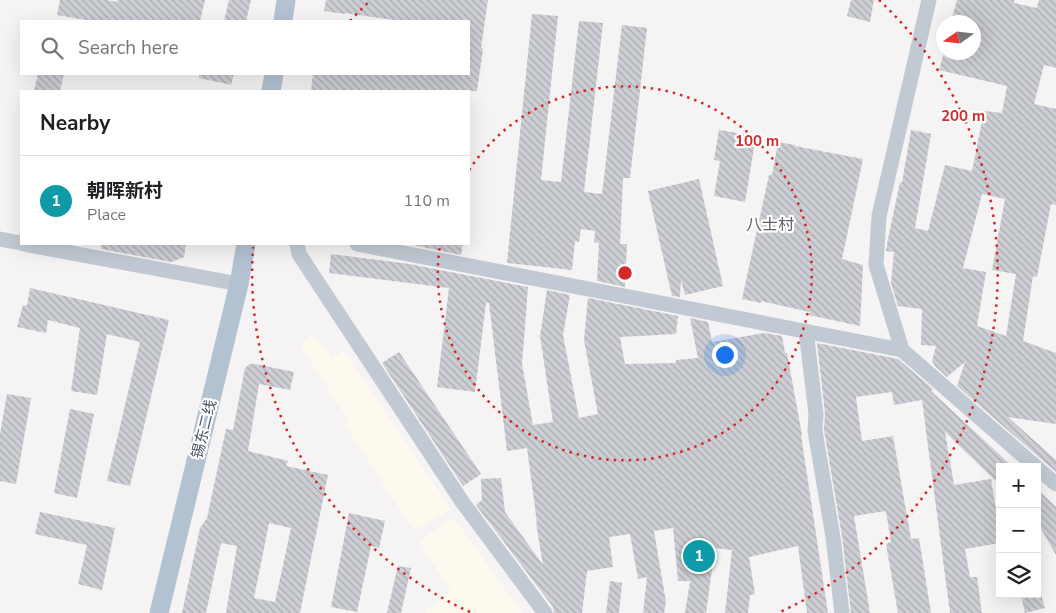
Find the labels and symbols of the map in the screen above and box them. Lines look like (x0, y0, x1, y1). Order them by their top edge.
north arrow (936, 15, 981, 60)
text: 200 m (941, 106, 985, 126)
text: 100 m (735, 131, 779, 151)
district label: 八士村 (746, 214, 794, 236)
centre of rings (616, 264, 634, 282)
your location (712, 342, 738, 368)
street label: 锡东二线 (187, 397, 221, 461)
pin: 1 (683, 537, 715, 575)

